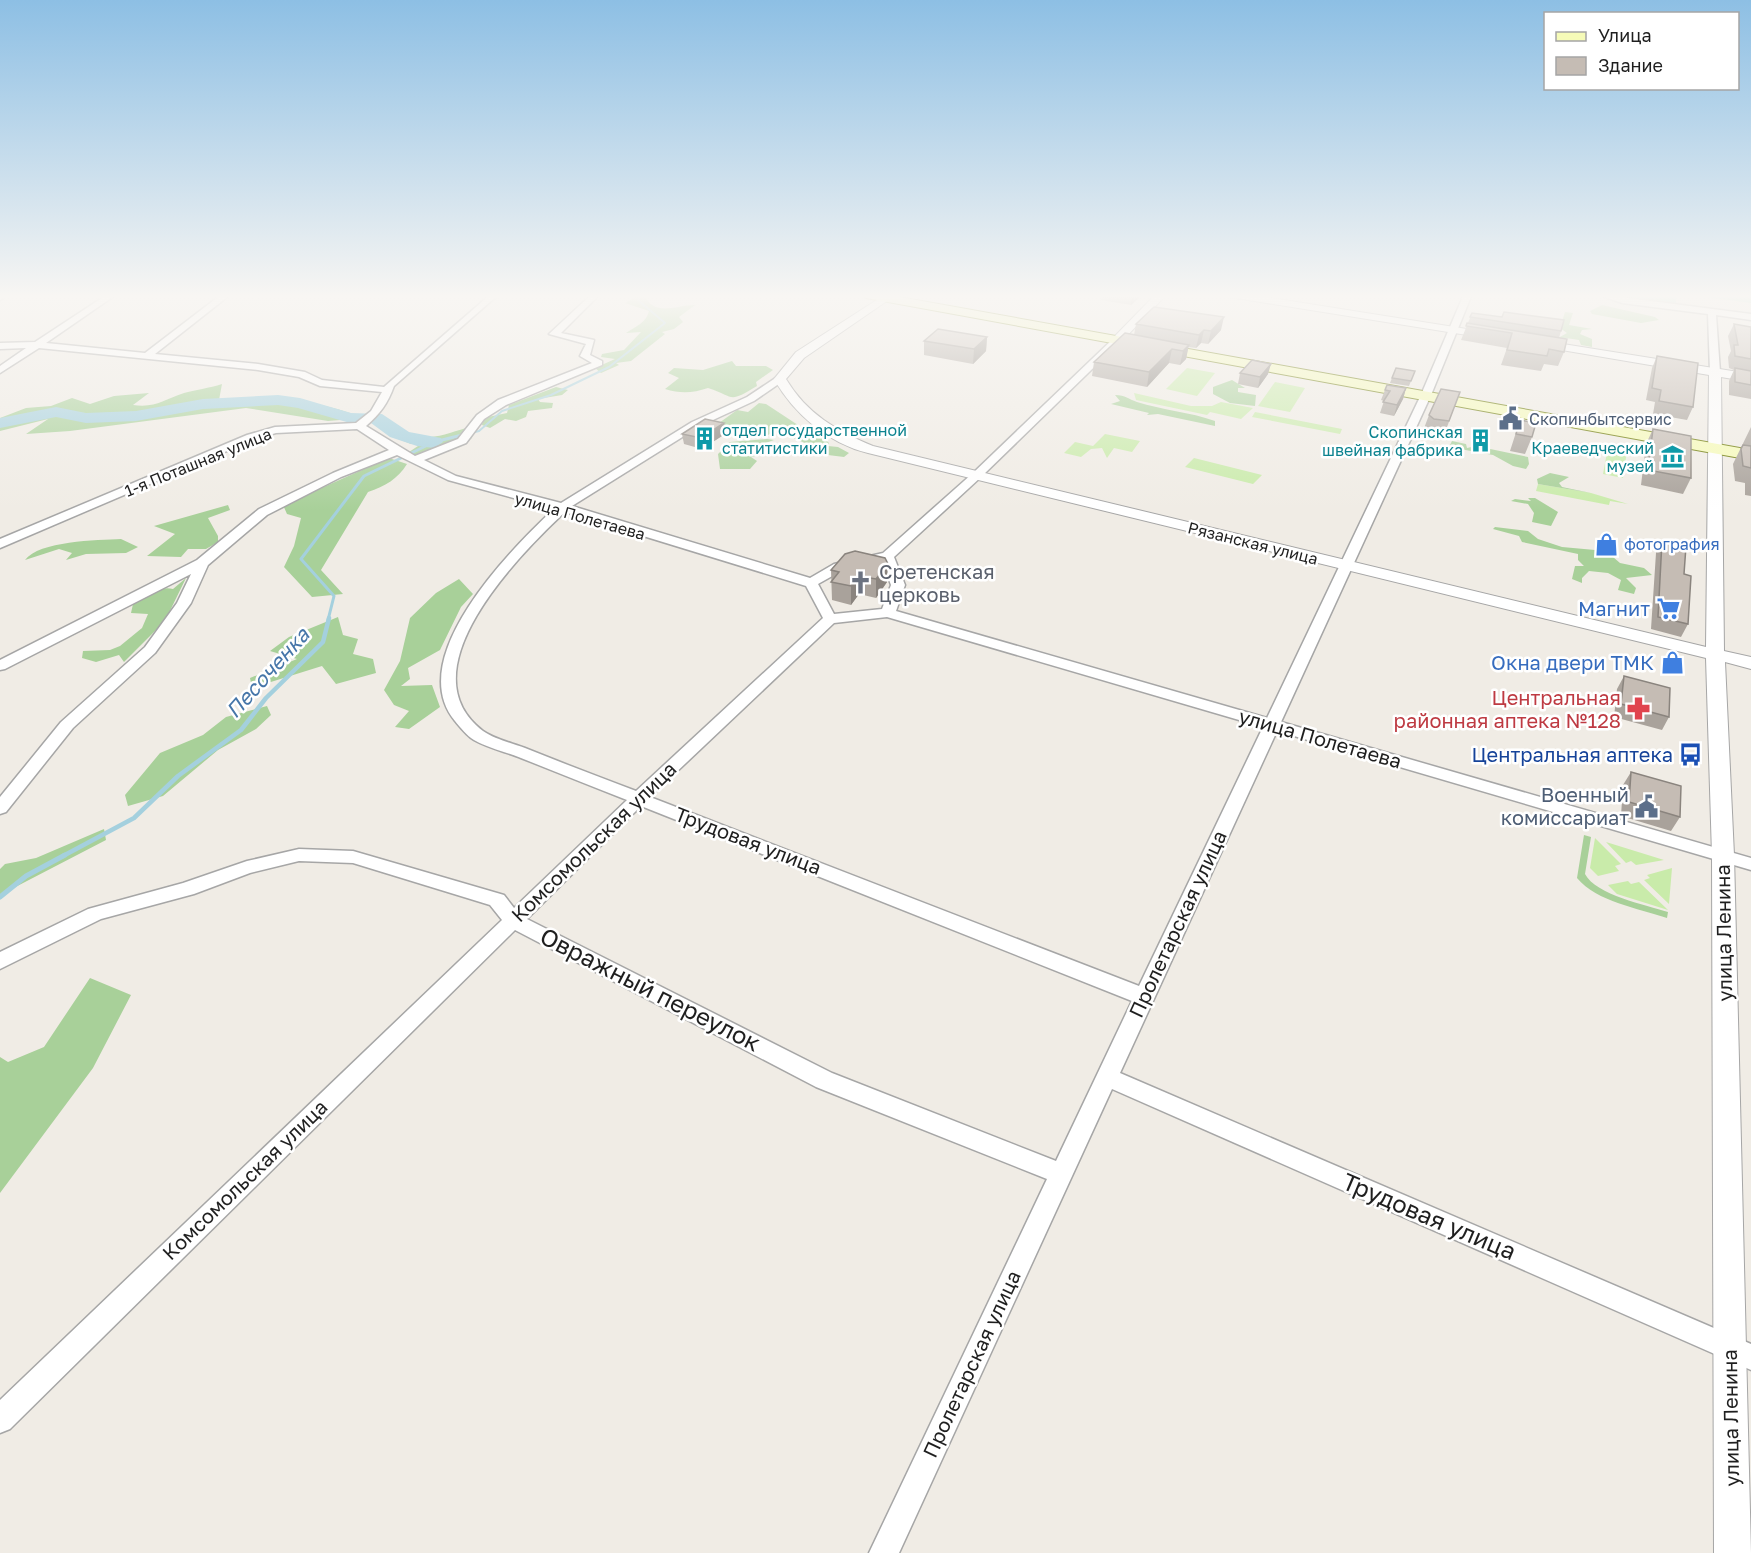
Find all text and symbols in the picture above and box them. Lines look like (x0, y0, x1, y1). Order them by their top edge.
legend (1544, 12, 1739, 90)
text: Улица (1598, 24, 1652, 46)
text: Здание (1598, 54, 1663, 76)
public building icon: Скопинбытсервис (1498, 406, 1524, 432)
place label: Скопинбытсервис (1529, 409, 1672, 429)
place label: отдел государственной статитистики (722, 420, 907, 458)
place label: Скопинская швейная фабрика (1322, 422, 1463, 460)
street label: 1-я Поташная улица (122, 423, 274, 501)
building icon: отдел государственной статитистики (691, 426, 717, 452)
building icon: Скопинская швейная фабрика (1468, 428, 1494, 454)
place label: Краеведческий музей (1531, 438, 1654, 476)
museum icon: Краеведческий музей (1659, 444, 1685, 470)
street label: улица Полетаева (512, 488, 648, 544)
street label: Рязанская улица (1186, 517, 1320, 569)
shop icon: фотография (1593, 531, 1619, 557)
place label: фотография (1624, 534, 1720, 554)
place label: Сретенская церковь (879, 559, 995, 606)
church icon: Сретенская церковь (848, 570, 874, 596)
place label: Магнит (1578, 596, 1650, 620)
supermarket icon: Магнит (1655, 596, 1681, 622)
water label: Песоченка (220, 621, 315, 723)
place label: Окна двери ТМК (1491, 650, 1654, 674)
shop icon: Окна двери ТМК (1659, 650, 1685, 676)
place label: Центральная районная аптека №128 (1394, 685, 1621, 732)
pharmacy icon: Центральная районная аптека №128 (1626, 696, 1652, 722)
street label: улица Полетаева (1236, 703, 1405, 773)
place label: Центральная аптека (1472, 742, 1673, 766)
bus stop icon: Центральная аптека (1678, 742, 1704, 768)
street label: Комсомольская улица (506, 756, 681, 926)
place label: Военный комиссариат (1501, 782, 1629, 829)
public building icon: Военный комиссариат (1634, 793, 1660, 819)
street label: Трудовая улица (672, 801, 825, 879)
street label: Пролетарская улица (1123, 826, 1231, 1021)
street label: улица Ленина (1710, 864, 1736, 1002)
street label: Овражный переулок (536, 921, 766, 1057)
street label: Комсомольская улица (157, 1094, 332, 1264)
street label: Трудовая улица (1338, 1166, 1521, 1265)
street label: Пролетарская улица (917, 1266, 1025, 1461)
street label: улица Ленина (1717, 1349, 1743, 1487)

